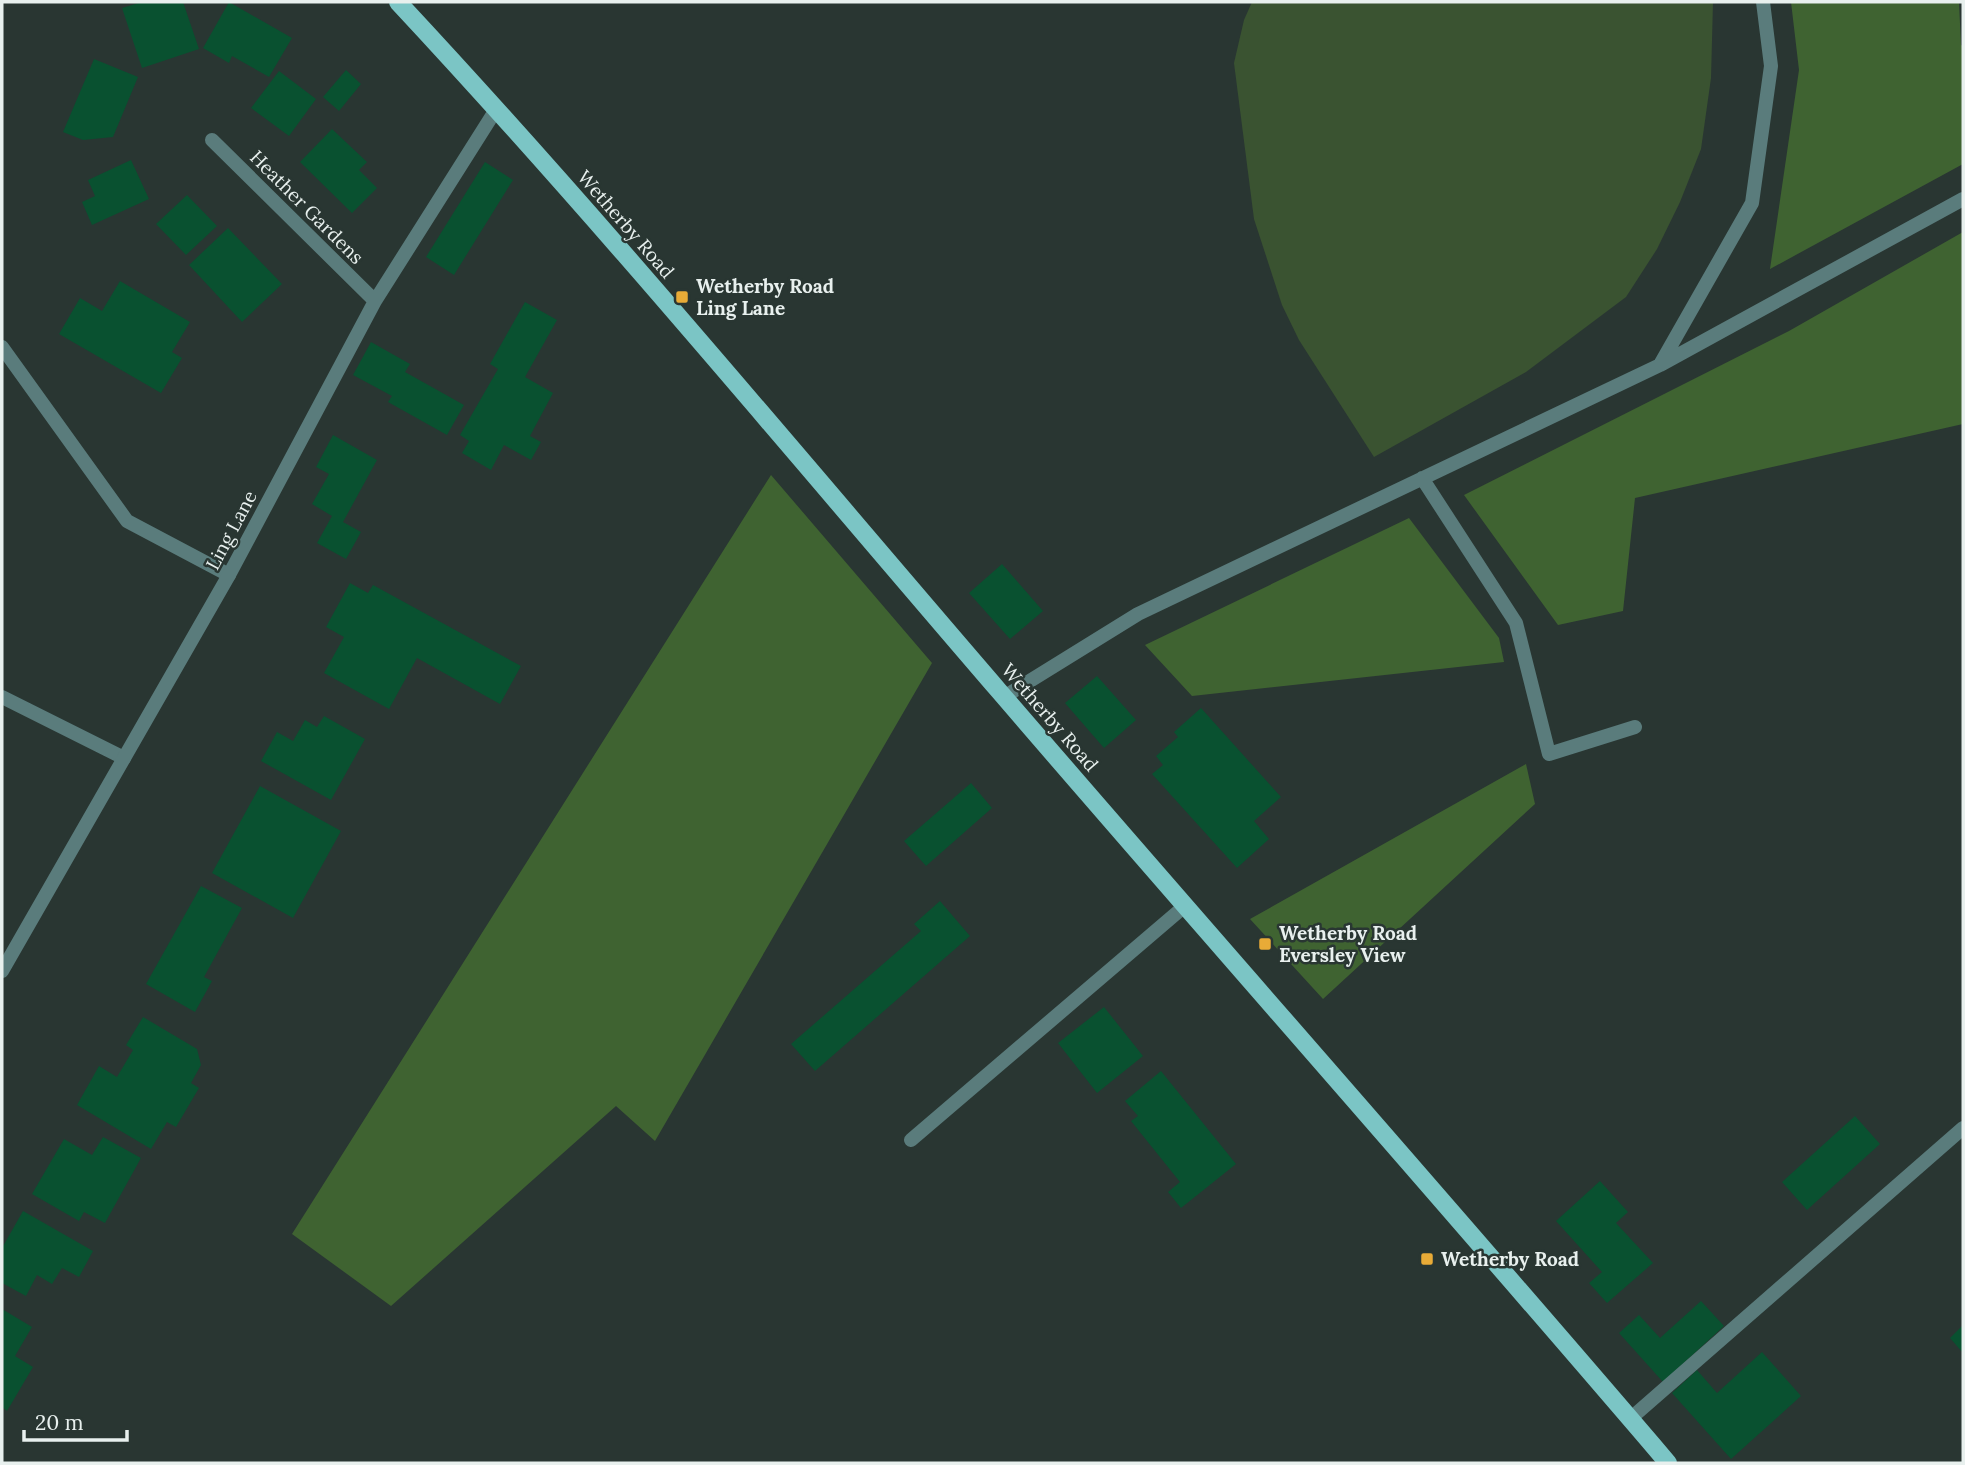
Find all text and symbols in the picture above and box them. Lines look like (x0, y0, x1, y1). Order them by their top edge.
street label: Heather Gardens (245, 145, 369, 269)
street label: Wetherby Road (572, 165, 680, 283)
place label: Wetherby Road Ling Lane (696, 274, 834, 320)
marker: Wetherby Road Ling Lane (674, 289, 690, 305)
street label: Ling Lane (200, 486, 262, 574)
street label: Wetherby Road (996, 658, 1104, 776)
place label: Wetherby Road Eversley View (1279, 921, 1417, 967)
marker: Wetherby Road Eversley View (1257, 936, 1273, 952)
place label: Wetherby Road (1441, 1247, 1579, 1271)
marker: Wetherby Road (1419, 1251, 1435, 1267)
scale bar (24, 1398, 128, 1442)
text: 20 m (35, 1409, 84, 1436)

